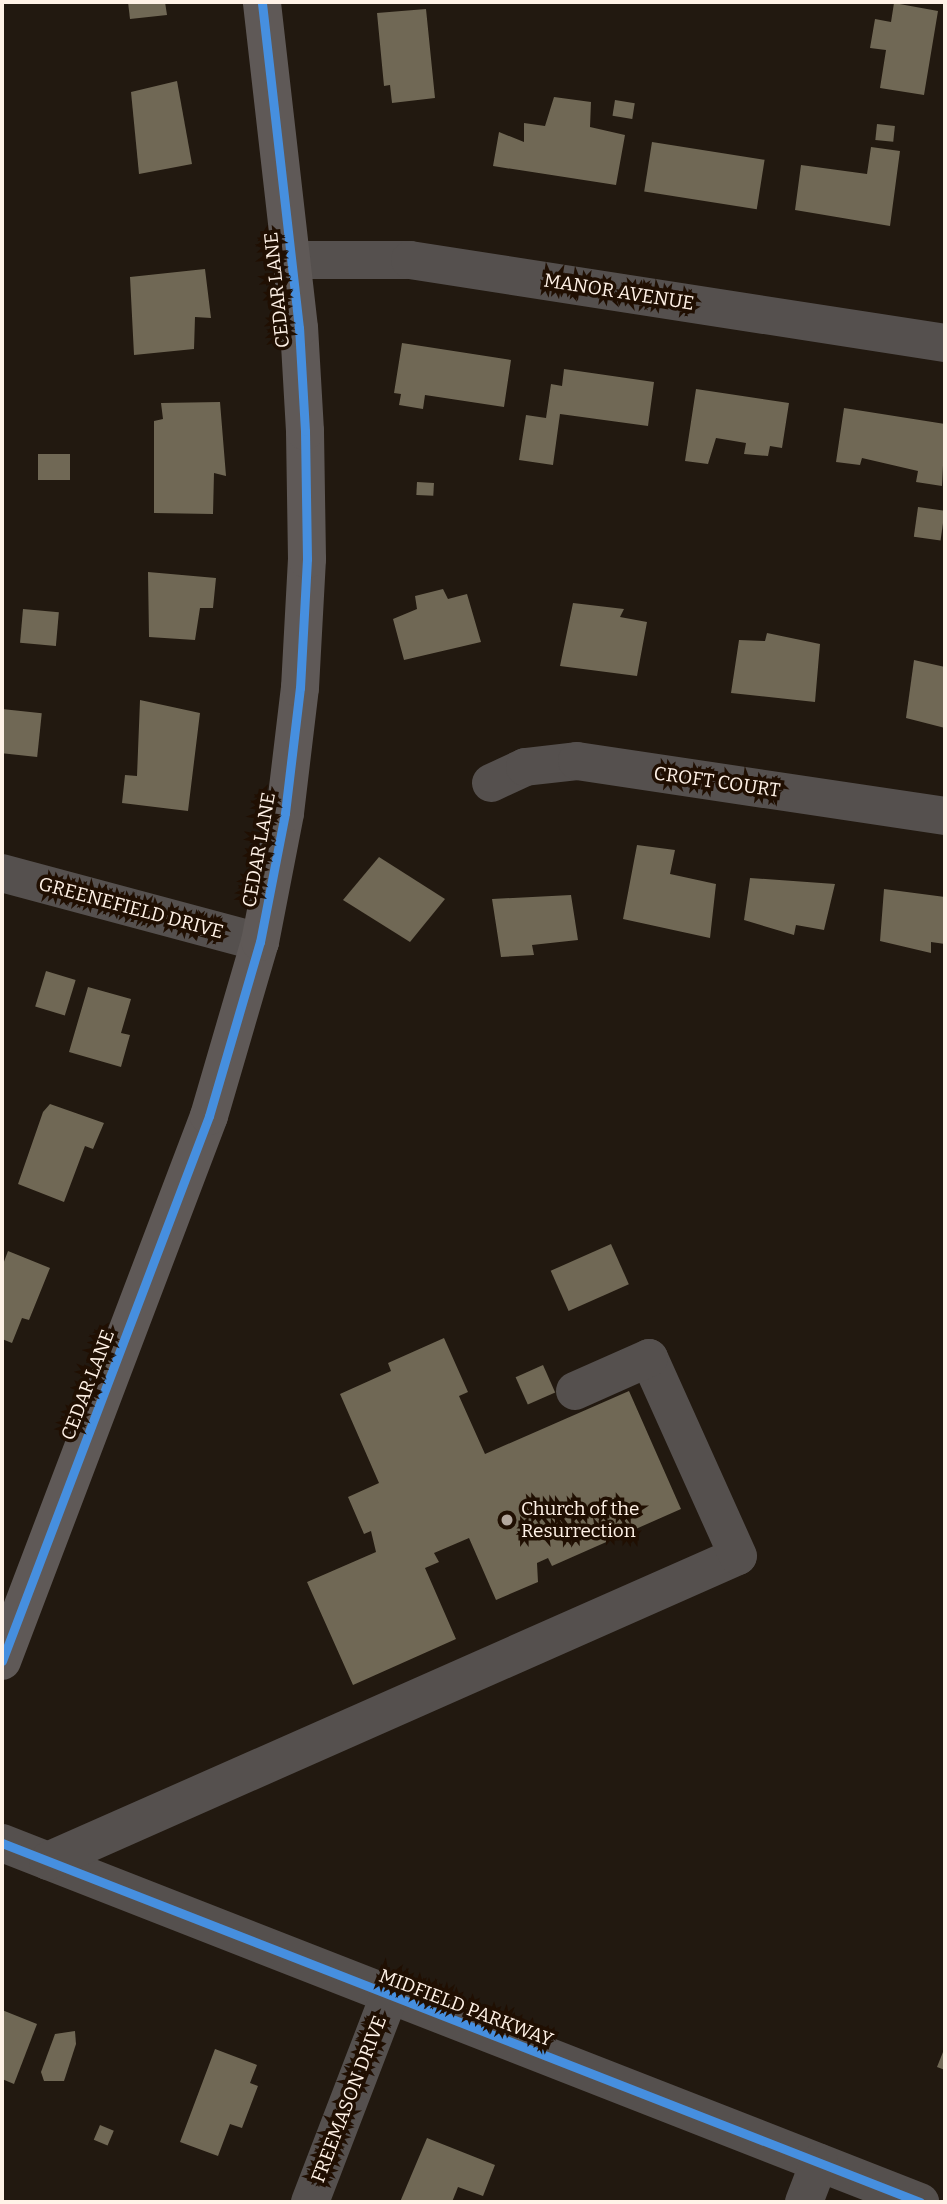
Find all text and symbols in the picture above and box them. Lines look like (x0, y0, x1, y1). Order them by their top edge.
street label: CEDAR LANE (260, 231, 294, 349)
street label: MANOR AVENUE (542, 269, 696, 315)
street label: CROFT COURT (652, 762, 782, 802)
street label: CEDAR LANE (238, 791, 280, 909)
street label: GREENEFIELD DRIVE (36, 872, 226, 944)
street label: CEDAR LANE (57, 1327, 119, 1443)
place label: Church of the Resurrection (521, 1498, 640, 1542)
marker: Church of the Resurrection (499, 1512, 515, 1528)
street label: MIDFIELD PARKWAY (376, 1964, 556, 2052)
street label: FREEMASON DRIVE (307, 2012, 391, 2186)

